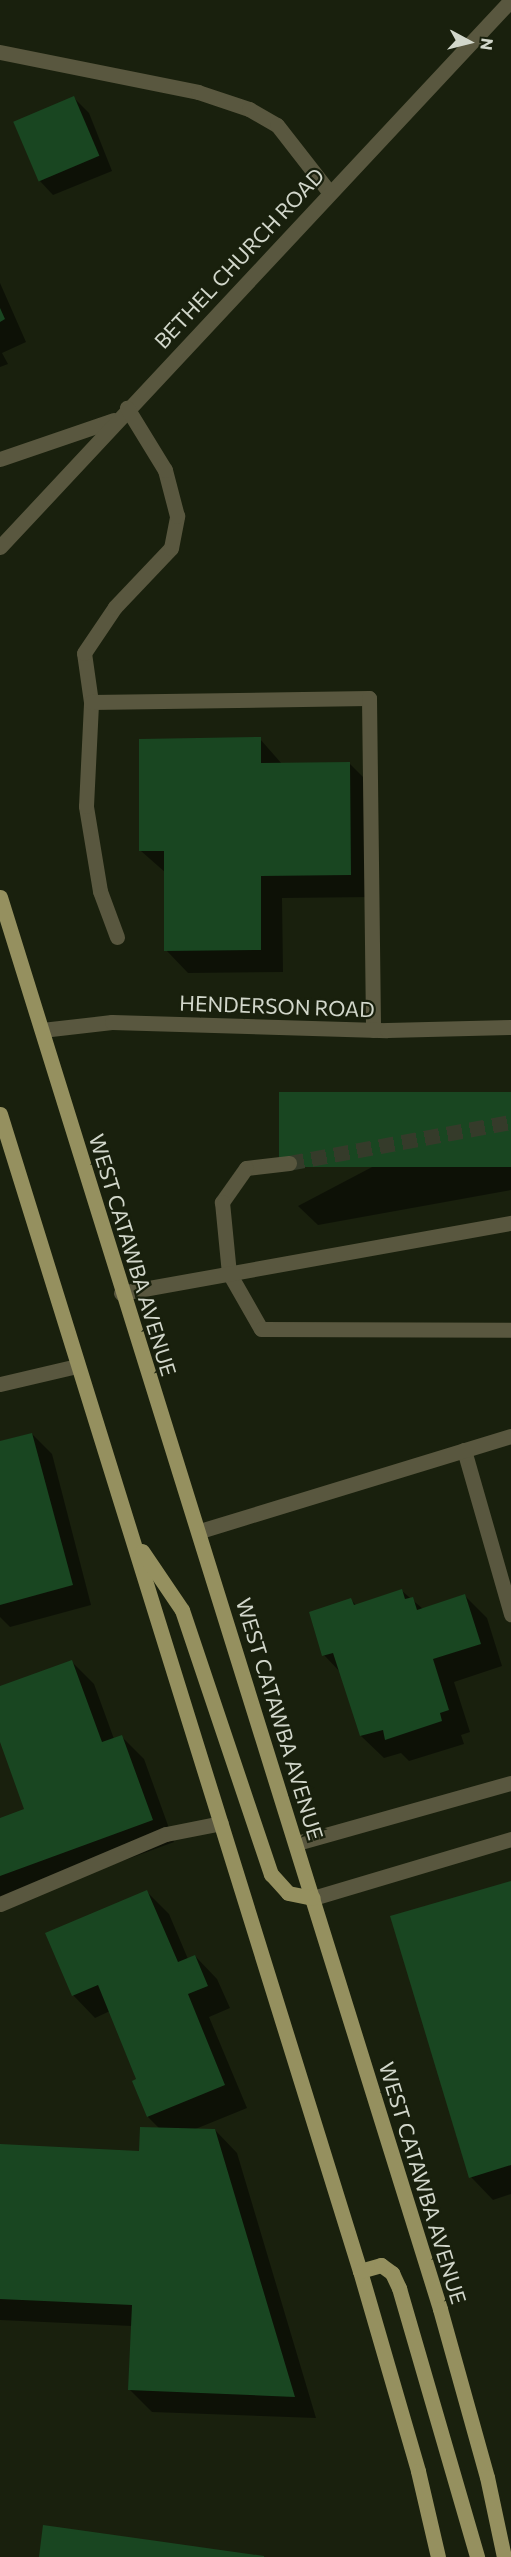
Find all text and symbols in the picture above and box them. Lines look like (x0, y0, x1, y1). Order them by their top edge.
north arrow (439, 12, 499, 72)
text: N (477, 37, 498, 51)
street label: BETHEL CHURCH ROAD (149, 163, 329, 353)
street label: HENDERSON ROAD (179, 990, 375, 1022)
street label: WEST CATAWBA AVENUE (84, 1131, 182, 1379)
street label: WEST CATAWBA AVENUE (231, 1595, 329, 1843)
street label: WEST CATAWBA AVENUE (374, 2059, 472, 2307)

